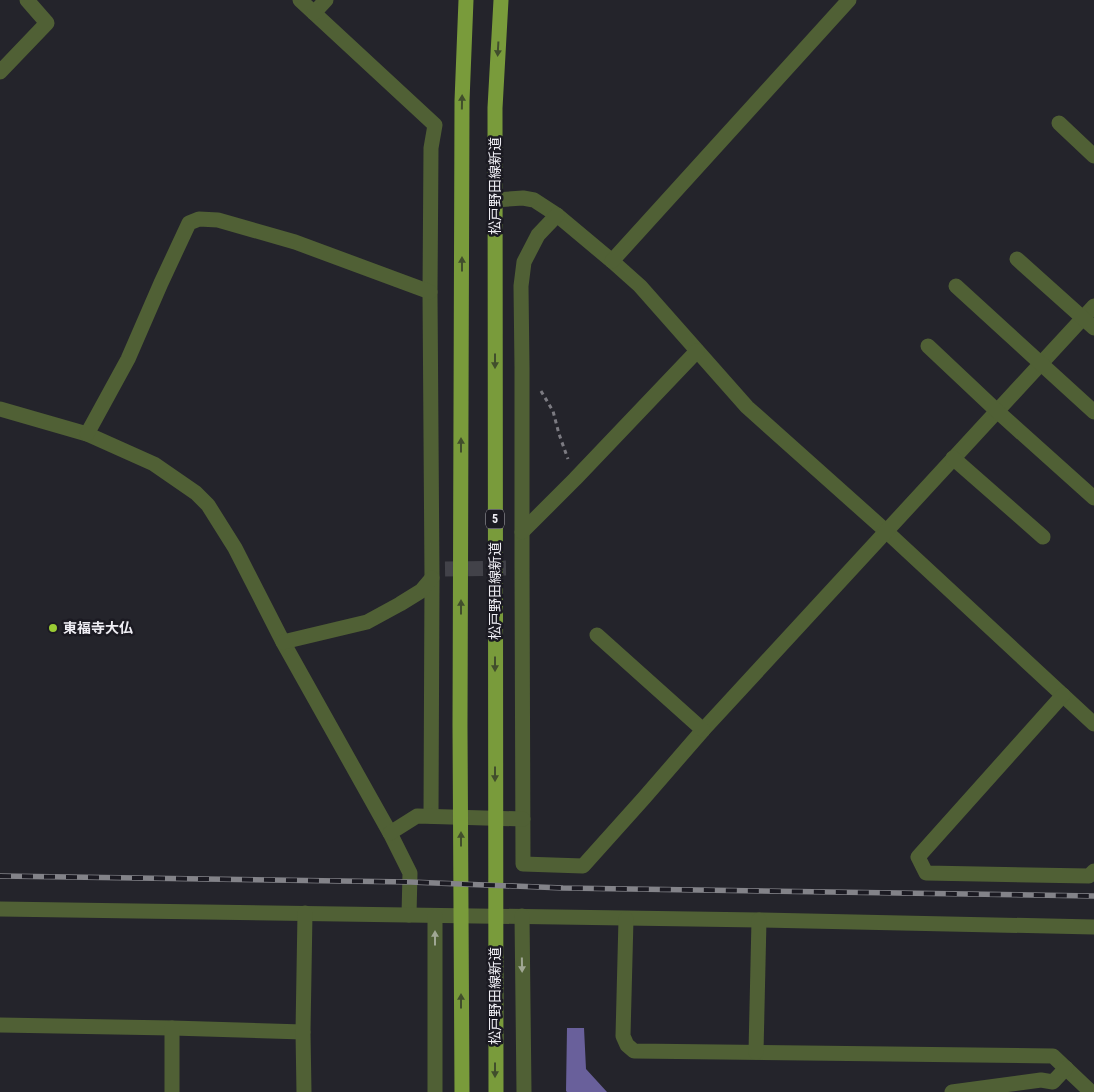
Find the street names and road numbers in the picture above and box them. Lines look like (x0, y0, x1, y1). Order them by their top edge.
street label: 松戸野田線新道 (487, 137, 503, 235)
road number: 5 (486, 509, 504, 528)
street label: 松戸野田線新道 (487, 542, 503, 640)
street label: 松戸野田線新道 (487, 947, 503, 1045)

